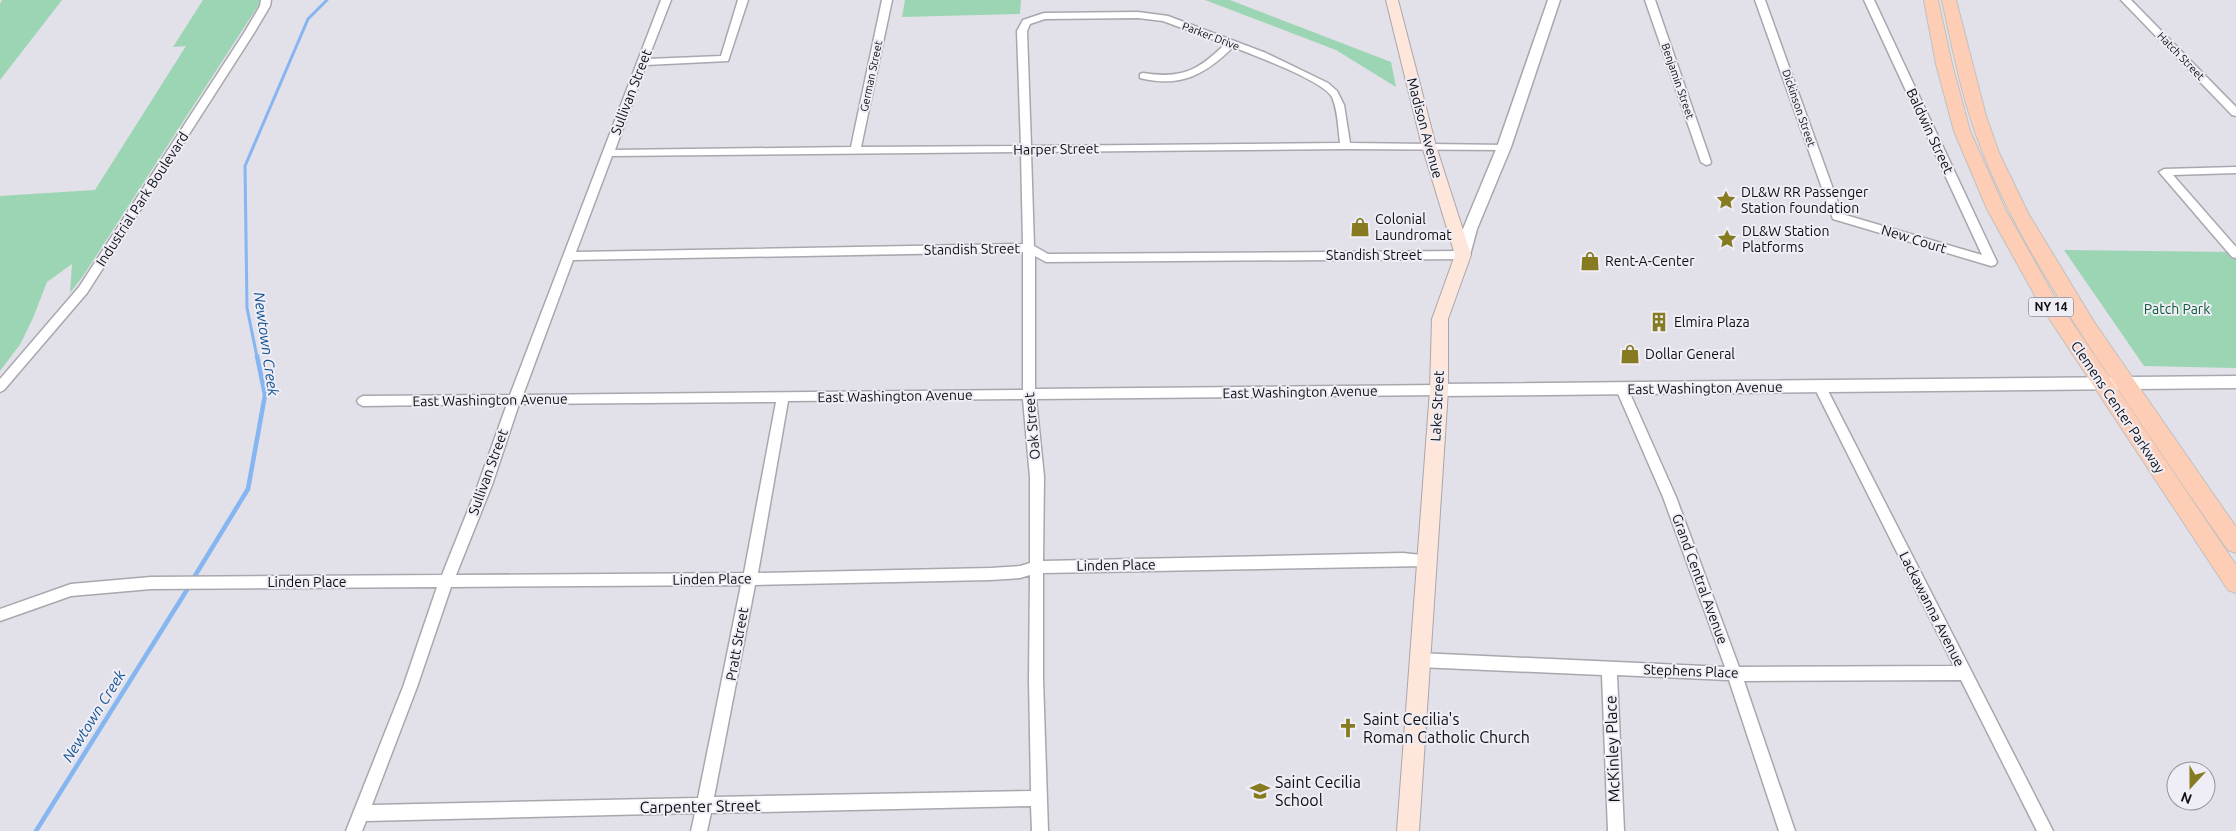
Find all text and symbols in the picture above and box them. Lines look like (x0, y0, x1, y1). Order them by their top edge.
street label: Parker Drive (1181, 20, 1241, 52)
street label: Hatch Street (2155, 29, 2207, 83)
street label: German Street (858, 39, 885, 113)
street label: Benjamin Street (1659, 42, 1697, 121)
street label: Sullivan Street (607, 46, 655, 137)
street label: Dickinson Street (1780, 68, 1818, 149)
street label: Madison Avenue (1404, 76, 1446, 180)
street label: Baldwin Street (1903, 86, 1957, 177)
street label: Industrial Park Boulevard (93, 129, 191, 269)
street label: Harper Street (1013, 140, 1100, 158)
place label: DL&W RR Passenger Station foundation (1741, 184, 1869, 216)
place icon: DL&W RR Passenger Station foundation (1715, 189, 1737, 211)
place label: Colonial Laundromat (1375, 211, 1452, 243)
shop icon: Colonial Laundromat (1349, 216, 1371, 238)
street label: New Court (1879, 222, 1949, 257)
place label: DL&W Station Platforms (1742, 223, 1829, 255)
place icon: DL&W Station Platforms (1716, 228, 1738, 250)
street label: Standish Street (924, 240, 1021, 258)
street label: Standish Street (1326, 247, 1422, 263)
shop icon: Rent-A-Center (1579, 250, 1601, 272)
place label: Rent-A-Center (1605, 253, 1695, 269)
water label: Newtown Creek (251, 291, 282, 397)
road number: NY 14 (2028, 298, 2074, 316)
park label: Patch Park (2144, 301, 2210, 317)
building icon: Elmira Plaza (1648, 311, 1670, 333)
place label: Elmira Plaza (1674, 314, 1750, 330)
street label: Clemens Center Parkway (2068, 338, 2168, 476)
shop icon: Dollar General (1619, 343, 1641, 365)
place label: Dollar General (1645, 346, 1735, 362)
street label: Lake Street (1427, 370, 1447, 442)
street label: East Washington Avenue (1627, 379, 1783, 397)
street label: East Washington Avenue (1222, 383, 1378, 401)
street label: East Washington Avenue (817, 387, 973, 405)
street label: East Washington Avenue (412, 391, 568, 409)
street label: Oak Street (1021, 391, 1043, 460)
street label: Sullivan Street (465, 426, 511, 517)
street label: Grand Central Avenue (1669, 512, 1731, 646)
street label: Lackawanna Avenue (1896, 549, 1968, 669)
street label: Linden Place (1076, 556, 1156, 574)
street label: Linden Place (672, 570, 752, 588)
street label: Linden Place (267, 574, 347, 590)
street label: Pratt Street (723, 606, 751, 682)
street label: Stephens Place (1643, 661, 1739, 681)
water label: Newtown Creek (59, 666, 129, 765)
street label: McKinley Place (1601, 695, 1623, 803)
place label: Saint Cecilia's Roman Catholic Church (1363, 710, 1530, 746)
church icon: Saint Cecilia's Roman Catholic Church (1337, 717, 1359, 739)
north arrow (2166, 761, 2216, 811)
place label: Saint Cecilia School (1275, 773, 1361, 809)
school or university icon: Saint Cecilia School (1249, 780, 1271, 802)
text: N (2179, 789, 2194, 807)
street label: Carpenter Street (639, 796, 761, 816)

